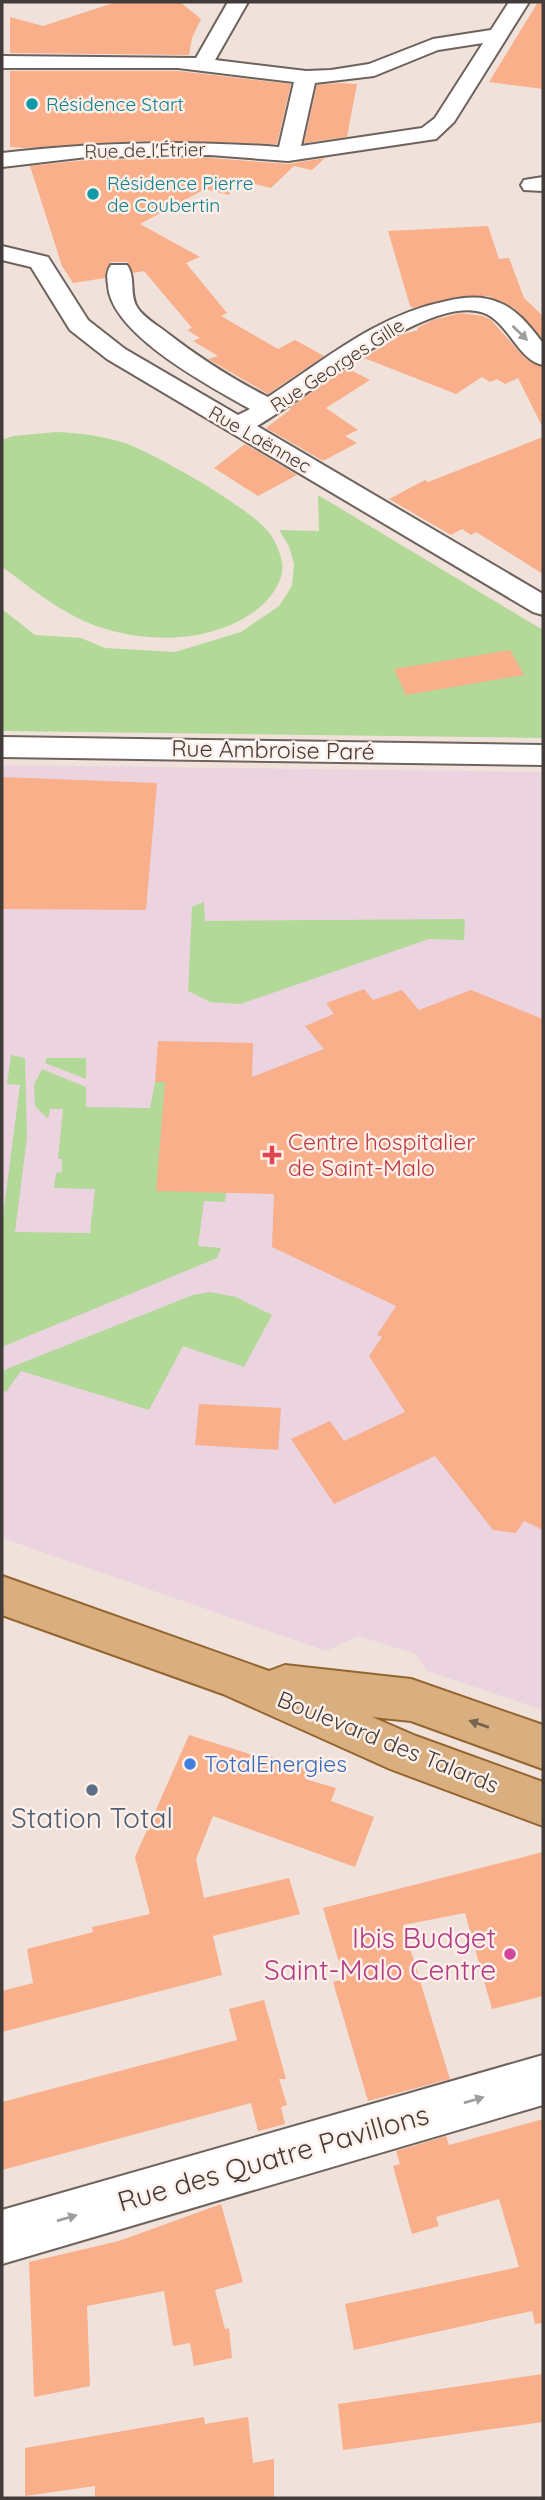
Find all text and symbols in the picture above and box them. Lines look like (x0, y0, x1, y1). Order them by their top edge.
place label: Résidence Start (46, 92, 184, 116)
marker: Résidence Start (24, 96, 40, 112)
street label: Rue de l'Étrier (84, 137, 207, 163)
place label: Résidence Pierre de Coubertin (107, 171, 253, 217)
marker: Résidence Pierre de Coubertin (85, 186, 101, 202)
street label: Rue Georges Gille (266, 313, 408, 417)
one-way arrow (511, 325, 528, 341)
street label: Rue Laënnec (205, 400, 316, 478)
street label: Rue Ambroise Paré (171, 733, 375, 766)
place label: Centre hospitalier de Saint-Malo (288, 1127, 475, 1182)
marker: Centre hospitalier de Saint-Malo (262, 1145, 282, 1165)
street label: Boulevard des Talards (273, 1684, 503, 1799)
one-way arrow (468, 1719, 489, 1730)
place label: TotalEnergies (204, 1749, 347, 1778)
marker: TotalEnergies (182, 1756, 198, 1772)
marker: Station Total (84, 1782, 100, 1798)
place label: Station Total (11, 1800, 173, 1835)
place label: Ibis Budget Saint-Malo Centre (264, 1920, 496, 1987)
marker: Ibis Budget Saint-Malo Centre (502, 1946, 518, 1962)
one-way arrow (464, 2094, 485, 2104)
street label: Rue des Quatre Pavillons (113, 2096, 432, 2219)
one-way arrow (57, 2212, 79, 2223)

